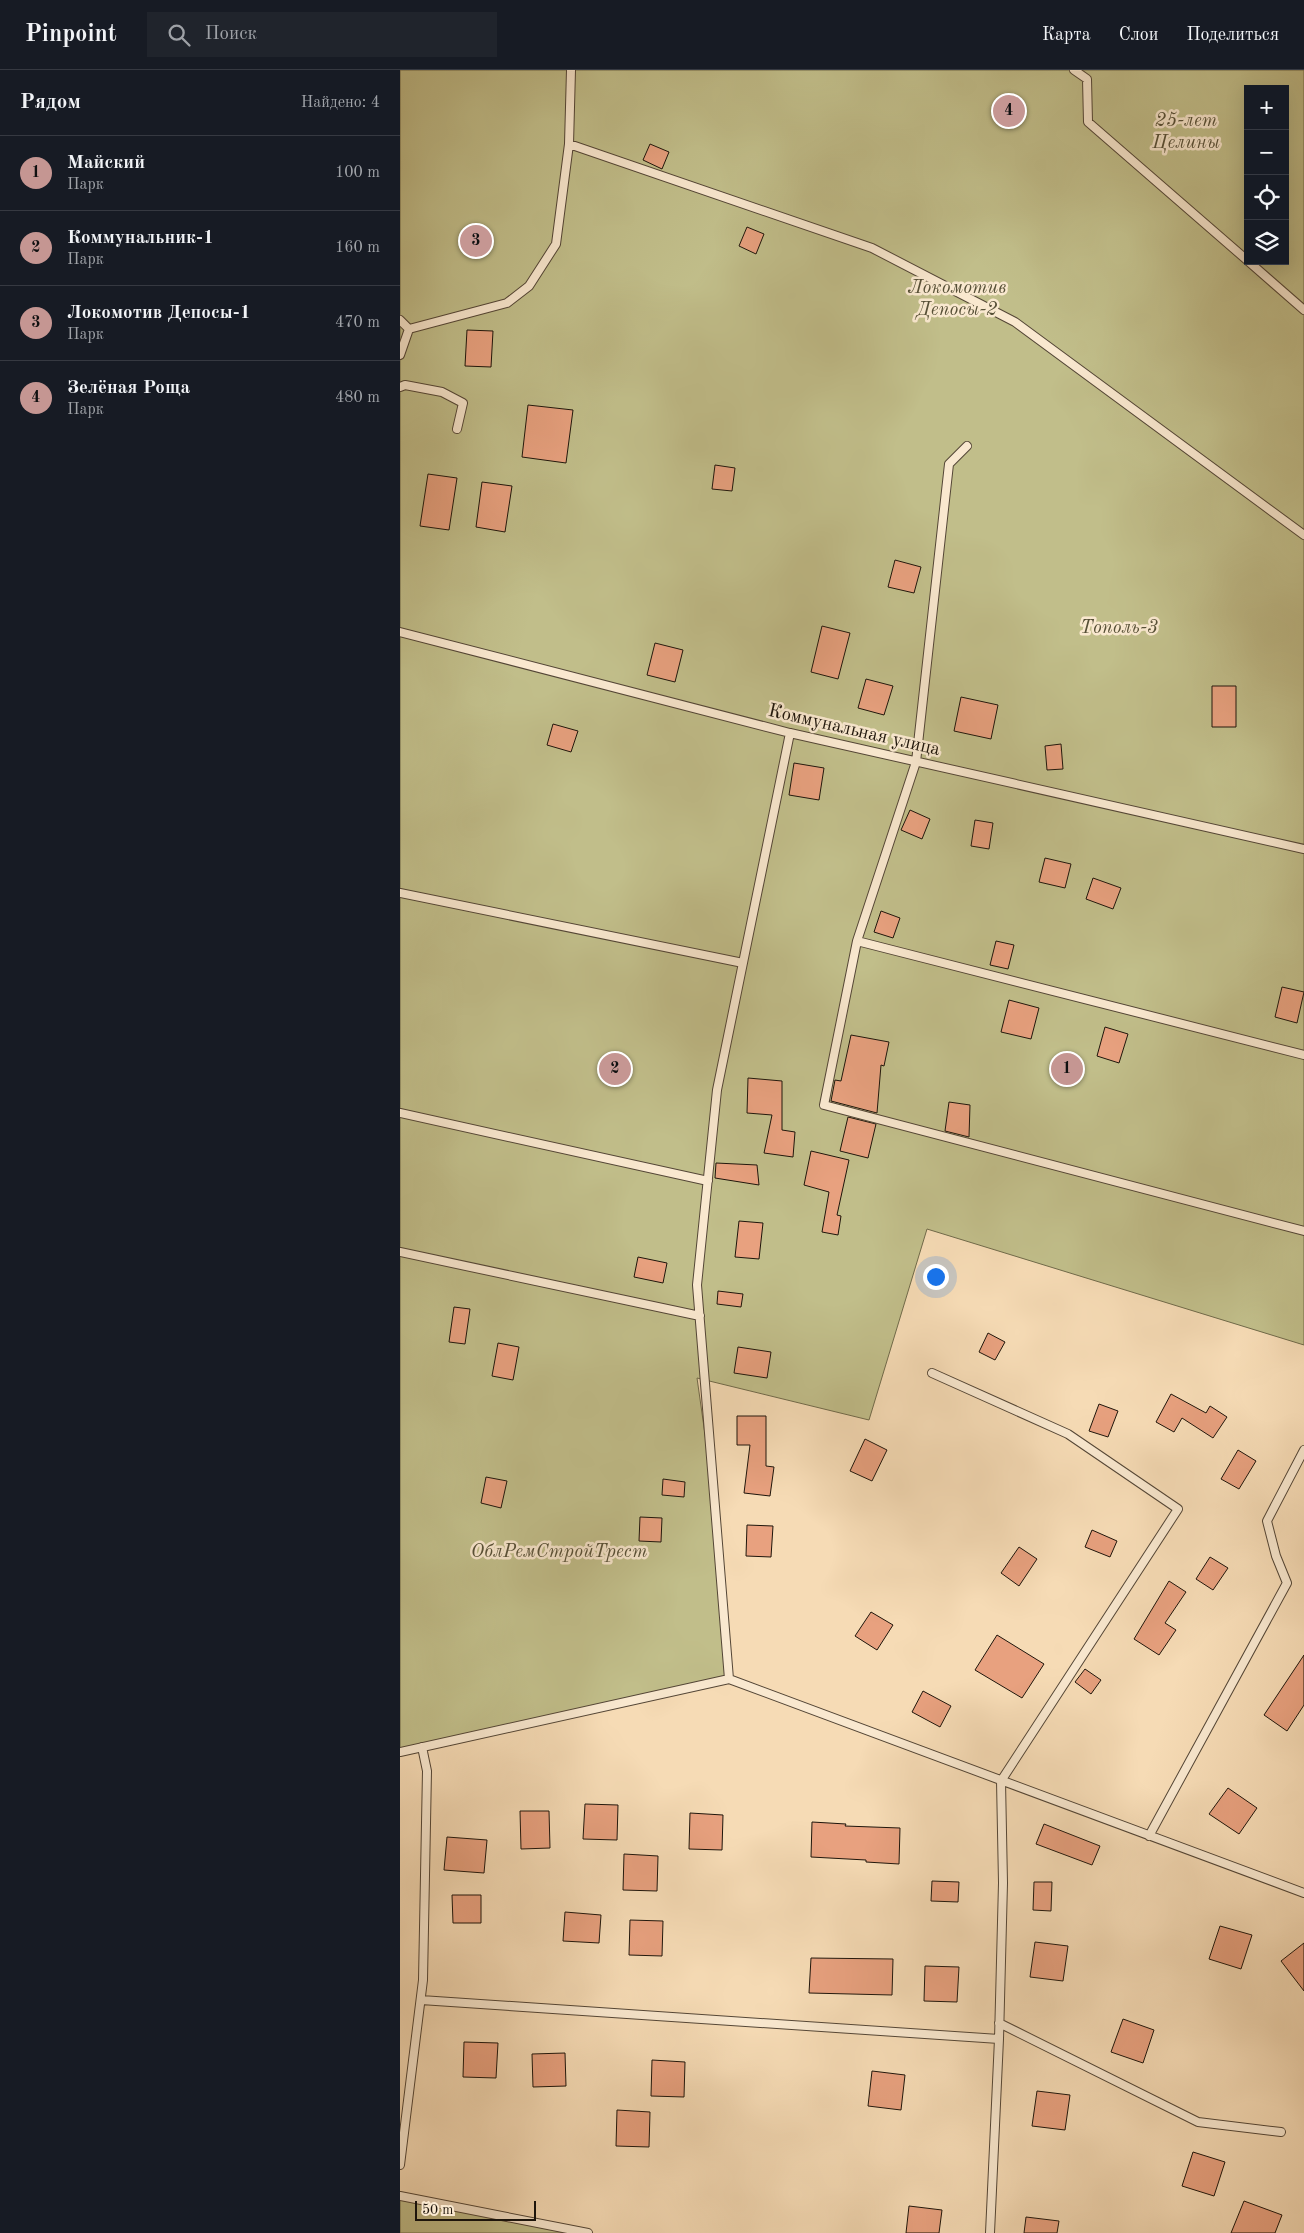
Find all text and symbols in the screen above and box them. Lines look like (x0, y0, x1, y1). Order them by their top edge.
search box (147, 12, 497, 57)
icon: search (165, 21, 193, 49)
text: Pinpoint (25, 23, 117, 47)
text: Поиск (205, 25, 257, 44)
text: Карта (1042, 26, 1091, 44)
text: Слои (1119, 26, 1158, 44)
text: Поделиться (1186, 26, 1279, 44)
map controls (1244, 85, 1289, 265)
button: + (1244, 85, 1289, 130)
text: Рядом (20, 92, 81, 113)
pin: 4 (993, 92, 1025, 130)
text: Найдено: 4 (301, 95, 380, 111)
park label: 25-лет Целины (1151, 111, 1220, 153)
button: − (1244, 130, 1289, 175)
text: Майский (67, 154, 145, 173)
text: 1 (31, 165, 41, 181)
text: 100 m (335, 165, 380, 181)
button: locate (1244, 175, 1289, 220)
text: Парк (67, 177, 104, 193)
button: layers (1244, 220, 1289, 265)
pin: 3 (460, 222, 492, 260)
text: Коммунальник-1 (67, 229, 214, 248)
text: 2 (31, 240, 41, 256)
text: 160 m (335, 240, 380, 256)
text: Парк (67, 252, 104, 268)
park label: Локомотив Депосы-2 (908, 279, 1006, 320)
text: Локомотив Депосы-1 (67, 304, 251, 323)
text: 3 (31, 315, 41, 331)
text: 470 m (335, 315, 380, 331)
text: Парк (67, 327, 104, 343)
text: Зелёная Роща (67, 379, 190, 398)
text: 4 (31, 390, 41, 406)
text: 480 m (335, 390, 380, 406)
text: Парк (67, 402, 104, 418)
park label: Тополь-3 (1080, 619, 1158, 638)
street label: Коммунальная улица (766, 702, 943, 760)
pin: 2 (599, 1050, 631, 1088)
pin: 1 (1051, 1050, 1083, 1088)
your location (923, 1264, 949, 1290)
park label: ОблРемСтройТрест (471, 1542, 647, 1562)
scale bar (415, 2198, 536, 2221)
text: 50 m (422, 2203, 453, 2217)

